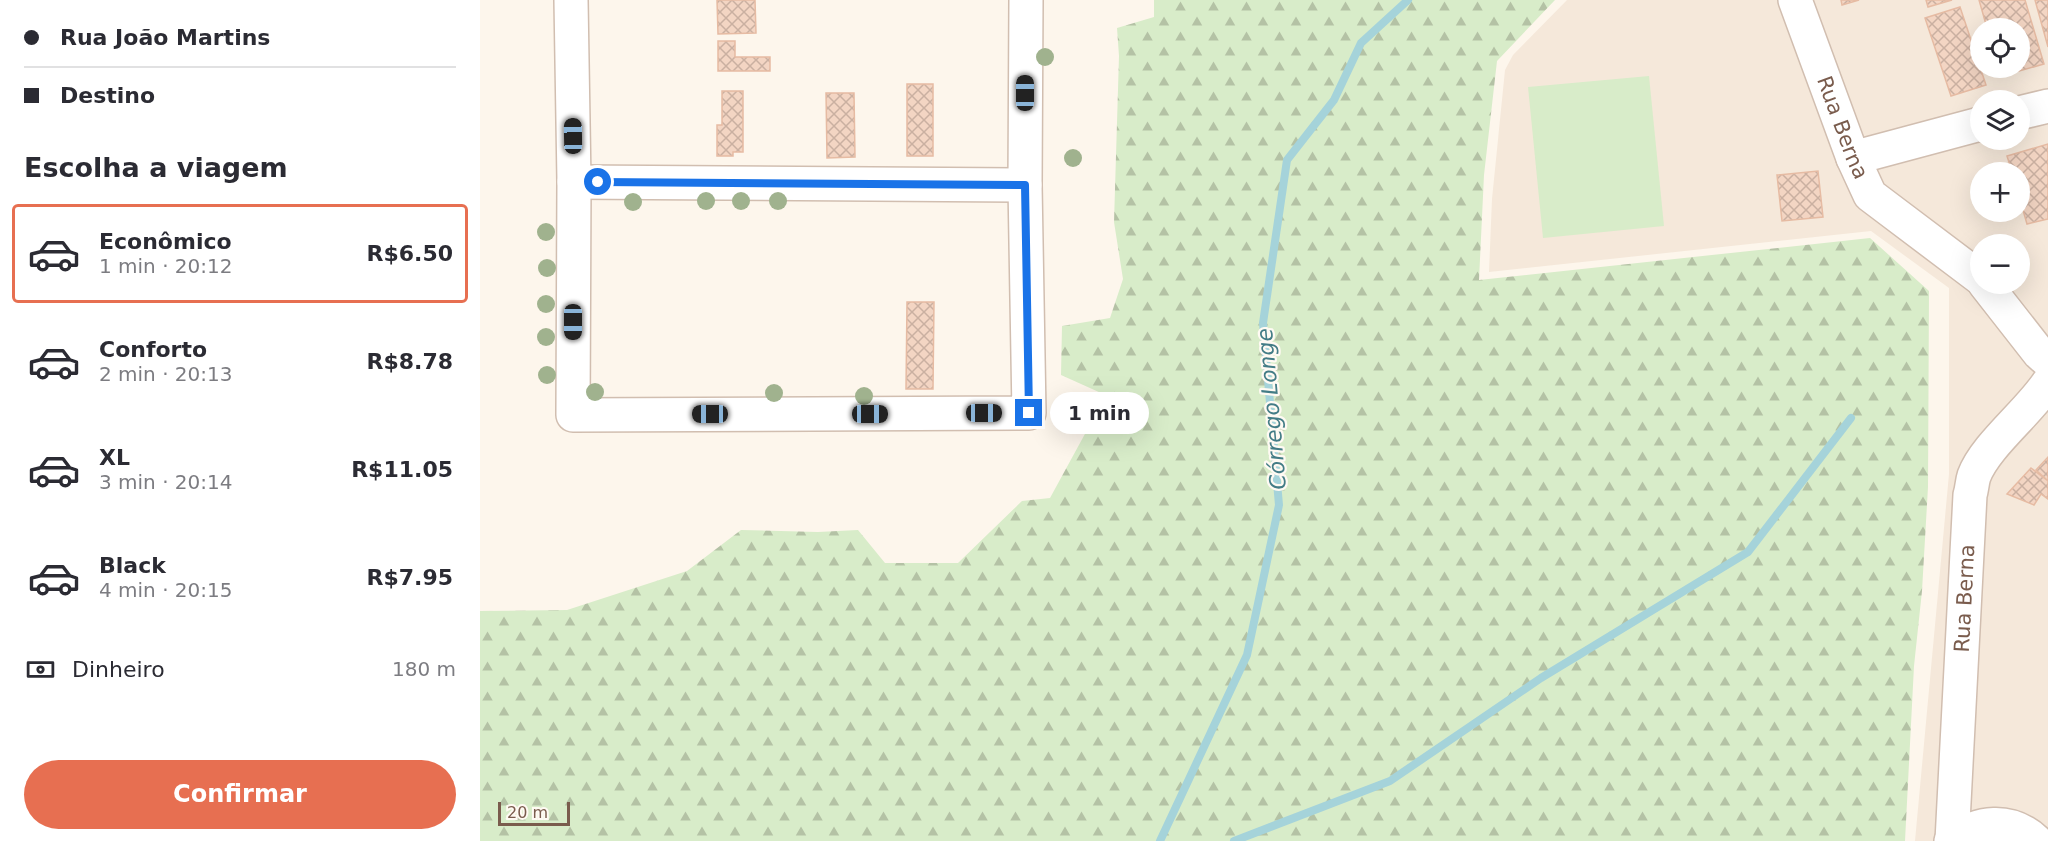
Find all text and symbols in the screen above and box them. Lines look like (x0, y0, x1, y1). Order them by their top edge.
map controls (1970, 18, 2030, 294)
button: locate (1970, 18, 2030, 78)
text: Rua João Martins (60, 25, 270, 50)
street label: Rua Berna (1812, 73, 1873, 183)
car (1016, 75, 1034, 111)
text: Destino (60, 83, 155, 108)
button: layers (1970, 90, 2030, 150)
car (564, 118, 582, 154)
text: Escolha a viagem (24, 152, 288, 183)
button: + (1970, 162, 2030, 222)
route start (584, 168, 611, 195)
icon: car (27, 227, 81, 281)
text: Econômico (99, 229, 232, 254)
button: − (1970, 234, 2030, 294)
text: R$6.50 (366, 241, 453, 266)
text: 1 min · 20:12 (99, 254, 233, 278)
car (564, 304, 582, 340)
water label: Córrego Longe (1252, 327, 1291, 491)
icon: car (27, 335, 81, 389)
text: Conforto (99, 337, 207, 362)
text: R$8.78 (366, 349, 453, 374)
text: 2 min · 20:13 (99, 362, 233, 386)
callout: 1 min (1050, 392, 1149, 434)
route end (1015, 399, 1042, 426)
text: 1 min (1068, 401, 1131, 425)
car (966, 404, 1002, 422)
car (692, 405, 728, 423)
car (852, 405, 888, 423)
icon: car (27, 443, 81, 497)
text: XL (99, 445, 130, 470)
text: R$11.05 (351, 457, 453, 482)
text: 3 min · 20:14 (99, 470, 233, 494)
street label: Rua Berna (1950, 544, 1979, 653)
icon: car (27, 551, 81, 605)
text: Black (99, 553, 166, 578)
text: R$7.95 (366, 565, 453, 590)
text: 4 min · 20:15 (99, 578, 233, 602)
icon: cash (24, 653, 57, 686)
text: Dinheiro (72, 657, 165, 682)
text: 180 m (392, 657, 456, 681)
button: Confirmar (24, 760, 456, 829)
scale bar (498, 799, 570, 826)
text: 20 m (507, 803, 548, 822)

